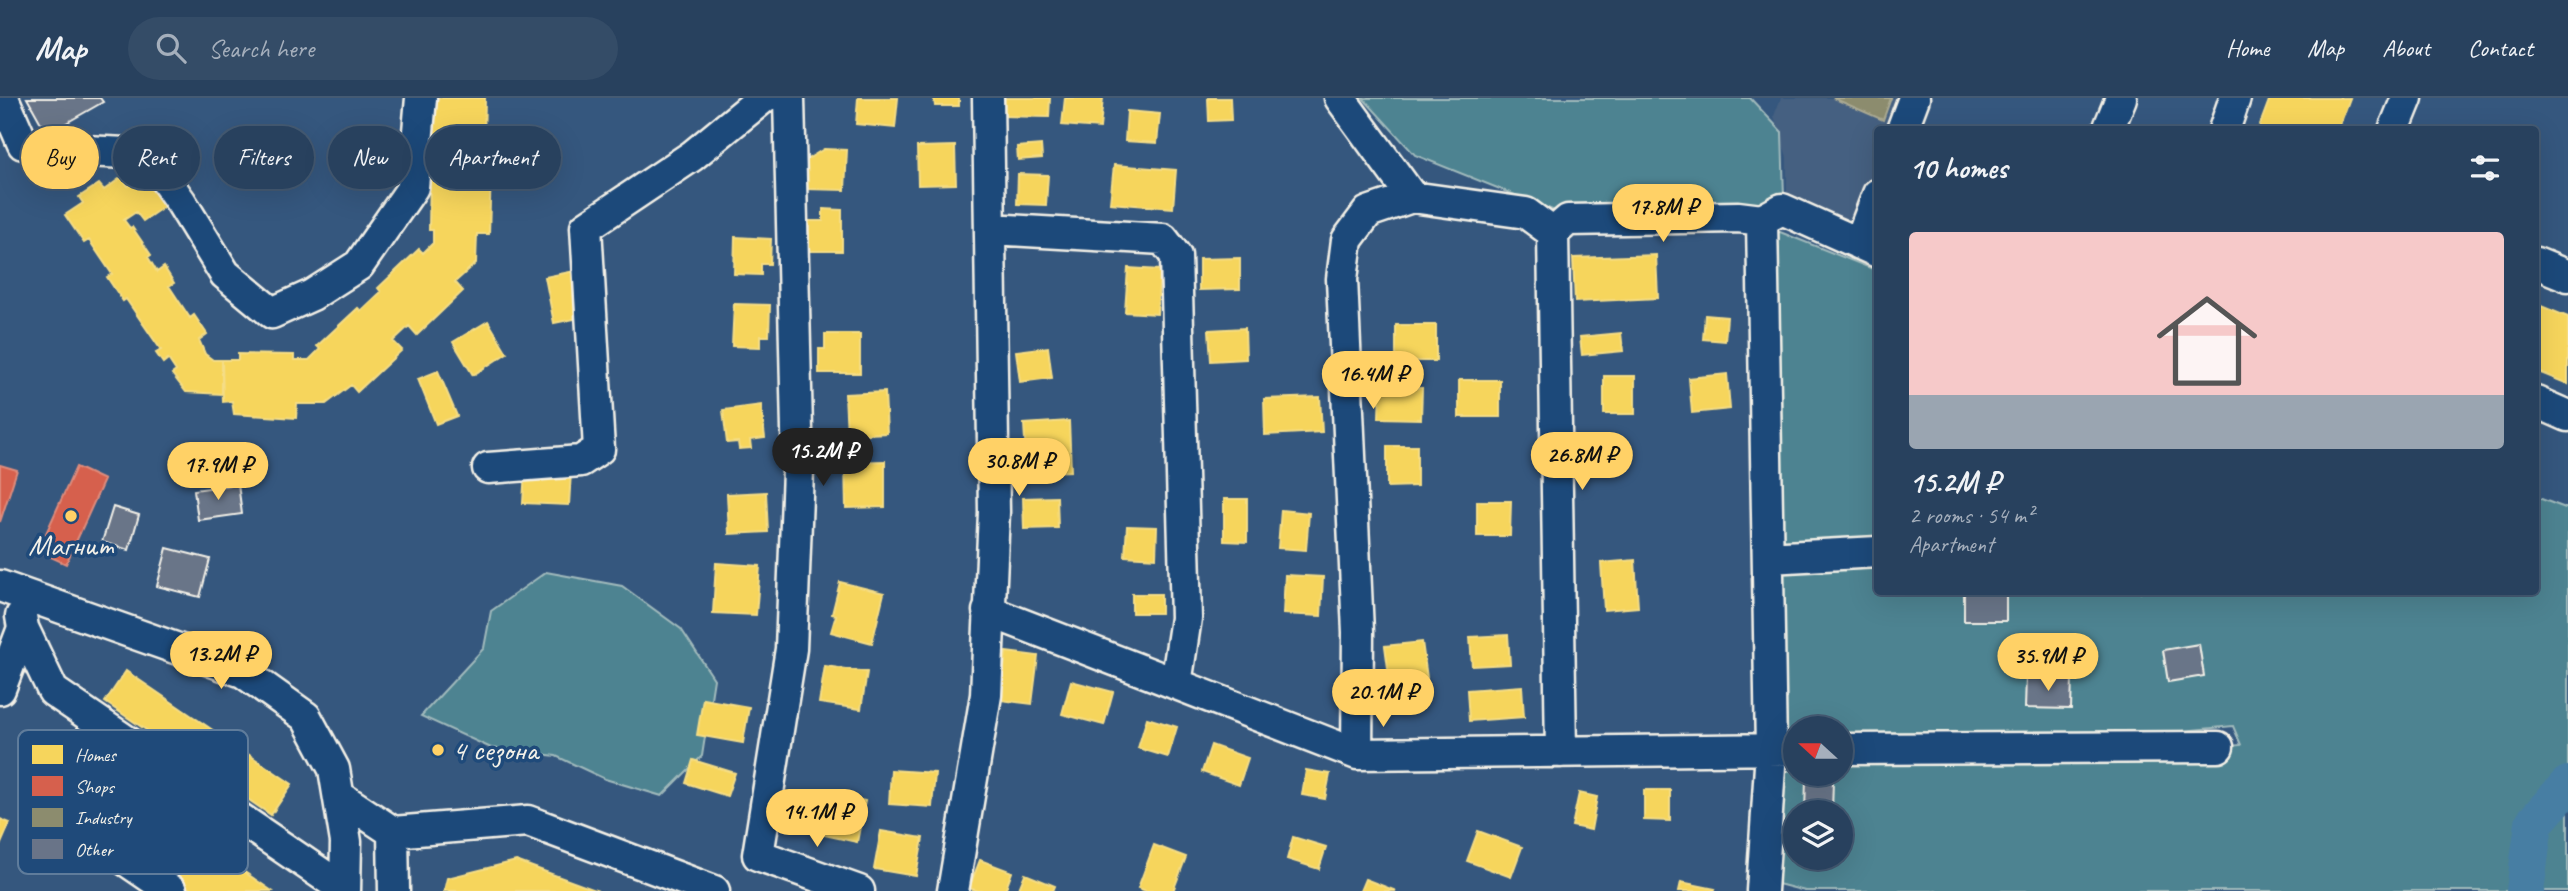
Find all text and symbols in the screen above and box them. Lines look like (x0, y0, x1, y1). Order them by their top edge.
search box (128, 17, 618, 80)
text: Map (35, 27, 86, 69)
icon: search (152, 29, 190, 67)
text: Search here (208, 32, 314, 65)
text: Home (2226, 33, 2269, 63)
text: Map (2307, 33, 2344, 63)
text: About (2382, 33, 2430, 63)
text: Contact (2468, 33, 2533, 63)
chip: Buy (21, 126, 99, 189)
chip: Rent (113, 126, 200, 189)
chip: Filters (214, 126, 314, 189)
chip: New (328, 126, 411, 189)
chip: Apartment (425, 126, 561, 189)
text: 10 homes (1909, 149, 2007, 187)
icon: filters (2466, 149, 2504, 187)
pin: 17.8M ₽ (1598, 184, 1728, 244)
text: 17.8M ₽ (1628, 192, 1698, 221)
icon: home (2144, 278, 2270, 404)
pin: 16.4M ₽ (1308, 352, 1438, 411)
text: 16.4M ₽ (1338, 359, 1408, 388)
pin: 15.2M ₽ (758, 428, 888, 488)
pin: 26.8M ₽ (1517, 432, 1647, 492)
text: 15.2M ₽ (788, 436, 858, 465)
pin: 30.8M ₽ (954, 438, 1084, 498)
text: 26.8M ₽ (1547, 440, 1617, 469)
pin: 17.9M ₽ (153, 442, 283, 502)
text: 30.8M ₽ (984, 446, 1054, 475)
text: 17.9M ₽ (183, 450, 253, 479)
text: 15.2M ₽ (1909, 463, 2000, 501)
text: 2 rooms · 54 m² (1909, 501, 2033, 530)
marker: Магнит (63, 508, 79, 524)
place label: Магнит (28, 526, 115, 564)
text: Apartment (1909, 530, 1994, 559)
pin: 13.2M ₽ (156, 632, 286, 691)
pin: 35.9M ₽ (1983, 634, 2113, 693)
text: 13.2M ₽ (186, 639, 256, 668)
text: 35.9M ₽ (2013, 641, 2083, 670)
pin: 20.1M ₽ (1318, 670, 1448, 729)
text: 20.1M ₽ (1348, 677, 1418, 706)
north arrow (1783, 716, 1853, 786)
map controls (1783, 716, 1853, 870)
legend (18, 730, 248, 874)
place label: 4 сезона (452, 731, 540, 769)
marker: 4 сезона (430, 742, 446, 758)
text: Homes (75, 743, 117, 767)
text: Shops (75, 775, 115, 799)
pin: 14.1M ₽ (752, 790, 882, 849)
text: 14.1M ₽ (782, 797, 852, 826)
button: layers (1783, 800, 1853, 870)
text: Industry (75, 806, 133, 830)
text: Other (75, 838, 115, 862)

